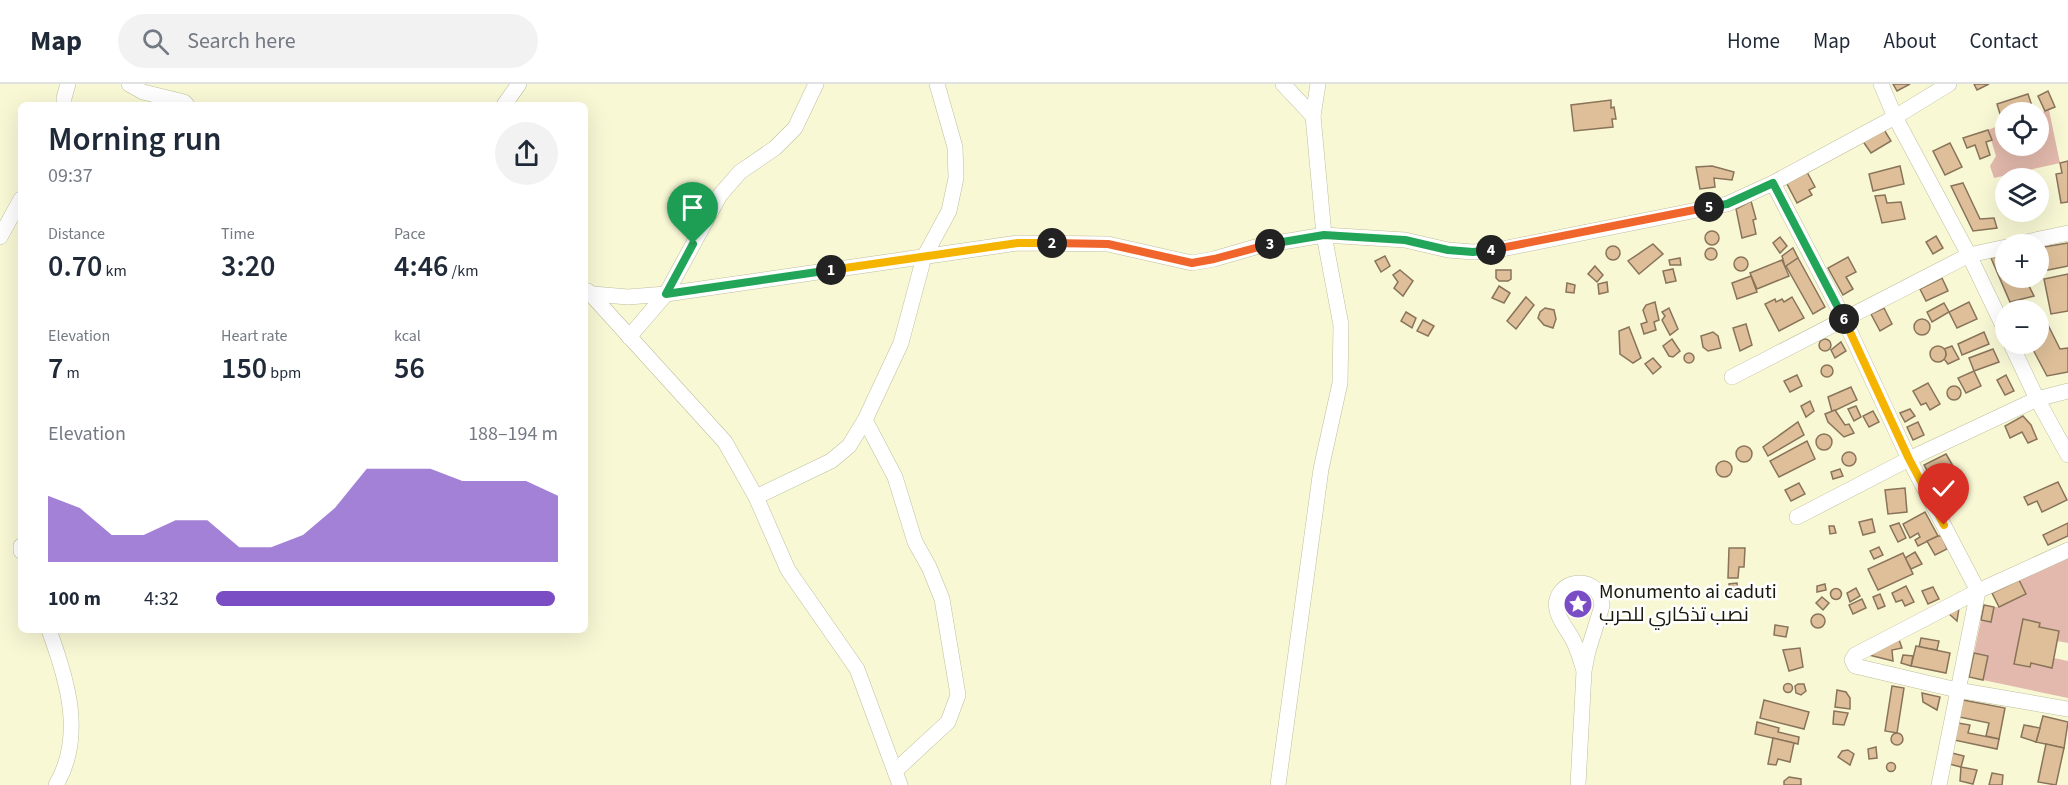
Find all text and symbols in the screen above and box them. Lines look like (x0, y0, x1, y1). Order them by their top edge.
search box (118, 14, 538, 68)
text: Map (30, 21, 82, 61)
icon: search (139, 25, 172, 58)
text: Search here (187, 25, 296, 57)
text: Home (1727, 26, 1780, 56)
text: Map (1813, 26, 1851, 56)
text: About (1884, 26, 1936, 56)
text: Contact (1969, 26, 2038, 56)
map controls (1995, 102, 2049, 354)
button: locate (1995, 102, 2049, 156)
text: Morning run (48, 116, 222, 163)
button: share (495, 122, 558, 185)
text: 09:37 (48, 162, 93, 190)
button: layers (1995, 168, 2049, 222)
pin (667, 182, 718, 244)
icon: arrive (676, 191, 709, 224)
pin: 5 (1694, 192, 1724, 222)
text: 5 (1705, 196, 1713, 218)
text: Distance (48, 223, 105, 245)
text: Time (221, 223, 255, 245)
text: Pace (394, 223, 425, 245)
pin: 2 (1037, 228, 1067, 258)
pin: 3 (1255, 229, 1285, 259)
text: 2 (1048, 232, 1056, 254)
text: 3 (1266, 233, 1274, 255)
button: + (1995, 234, 2049, 288)
pin: 4 (1476, 235, 1506, 265)
text: 4 (1487, 239, 1495, 261)
text: 0.70 (48, 245, 102, 288)
text: 3:20 (221, 245, 275, 288)
text: 4:46 (394, 245, 448, 288)
pin: 1 (816, 255, 846, 285)
text: 1 (827, 259, 835, 281)
text: km (102, 260, 127, 282)
text: /km (448, 260, 478, 282)
button: − (1995, 300, 2049, 354)
pin: 6 (1829, 304, 1859, 334)
text: 6 (1840, 308, 1848, 330)
text: Elevation (48, 325, 110, 347)
text: Heart rate (221, 325, 288, 347)
text: kcal (394, 325, 421, 347)
text: 7 (48, 347, 63, 390)
text: 150 (221, 347, 267, 390)
text: 56 (394, 347, 425, 390)
text: m (63, 362, 80, 384)
text: bpm (267, 362, 301, 384)
text: Elevation (48, 420, 126, 448)
text: 188–194 m (468, 420, 558, 448)
pin (1918, 463, 1969, 525)
icon: check (1927, 472, 1960, 505)
place label: Monumento ai caduti نصب تذكاري للحرب (1599, 578, 1777, 630)
text: 100 m (48, 585, 101, 613)
text: 4:32 (144, 585, 179, 613)
place icon: Monumento ai caduti نصب تذكاري للحرب (1562, 588, 1594, 620)

